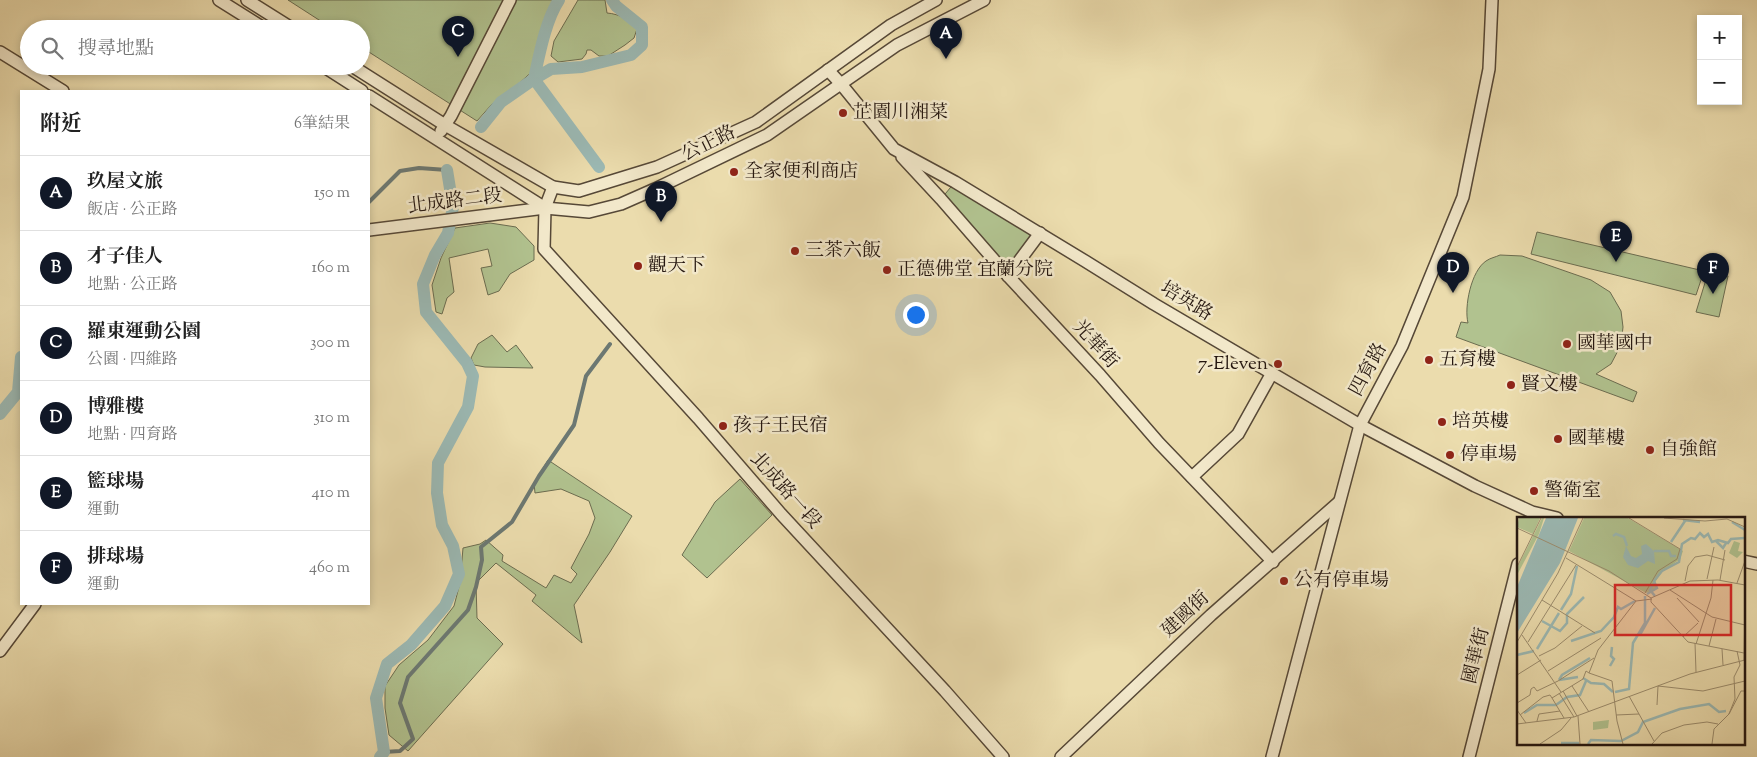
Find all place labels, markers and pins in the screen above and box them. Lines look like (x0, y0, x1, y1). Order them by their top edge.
pin: C (442, 16, 474, 57)
pin: A (930, 18, 962, 59)
place label: 芷園川湘菜 (853, 100, 948, 127)
marker: 芷園川湘菜 (837, 107, 849, 119)
place label: 全家便利商店 (744, 159, 858, 186)
marker: 全家便利商店 (728, 166, 740, 178)
pin: B (645, 181, 677, 222)
pin: E (1600, 221, 1632, 262)
place label: 三茶六飯 (805, 238, 881, 265)
marker: 三茶六飯 (789, 245, 801, 257)
pin: D (1437, 252, 1469, 293)
place label: 觀天下 (648, 253, 705, 280)
pin: F (1697, 253, 1729, 294)
place label: 正德佛堂 宜蘭分院 (897, 257, 1053, 284)
marker: 觀天下 (632, 260, 644, 272)
marker: 正德佛堂 宜蘭分院 (881, 264, 893, 276)
place label: 國華國中 (1577, 331, 1653, 358)
marker: 國華國中 (1561, 338, 1573, 350)
place label: 五育樓 (1439, 347, 1496, 374)
place label: 7-Eleven (1198, 351, 1268, 378)
marker: 五育樓 (1423, 354, 1435, 366)
marker: 7-Eleven (1272, 358, 1284, 370)
place label: 賢文樓 (1521, 372, 1578, 399)
marker: 賢文樓 (1505, 379, 1517, 391)
place label: 培英樓 (1452, 409, 1509, 436)
place label: 孩子王民宿 (733, 413, 828, 440)
marker: 培英樓 (1436, 416, 1448, 428)
marker: 孩子王民宿 (717, 420, 729, 432)
place label: 國華樓 (1568, 426, 1625, 453)
marker: 國華樓 (1552, 433, 1564, 445)
place label: 自強館 (1660, 437, 1717, 464)
place label: 停車場 (1460, 442, 1517, 469)
marker: 自強館 (1644, 444, 1656, 456)
marker: 停車場 (1444, 449, 1456, 461)
place label: 警衛室 (1544, 478, 1601, 505)
marker: 警衛室 (1528, 485, 1540, 497)
place label: 公有停車場 (1294, 568, 1389, 595)
marker: 公有停車場 (1278, 575, 1290, 587)

